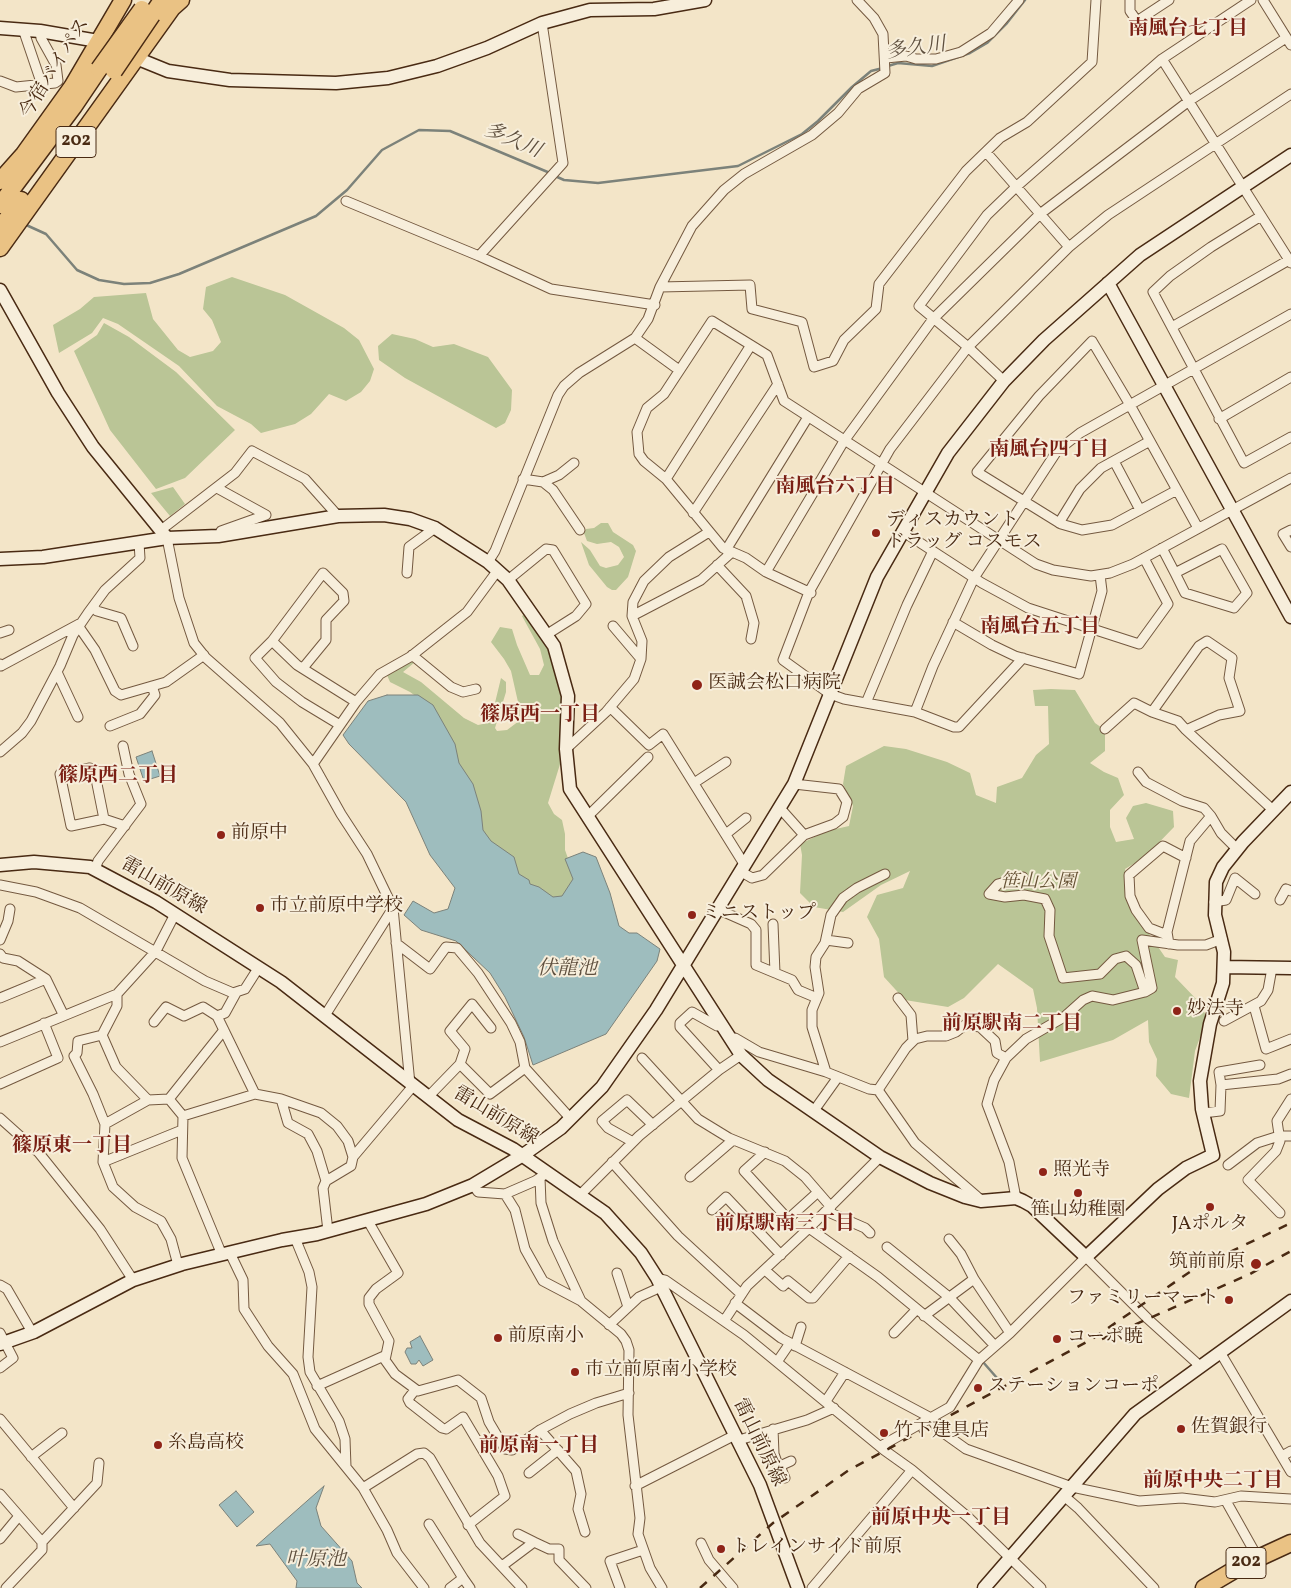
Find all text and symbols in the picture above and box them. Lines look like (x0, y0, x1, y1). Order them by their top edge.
street label: 今宿バイパス (16, 15, 96, 123)
district label: 南風台七丁目 (1128, 18, 1248, 42)
water label: 多久川 (885, 34, 947, 66)
water label: 多久川 (480, 119, 544, 165)
road number: 202 (56, 126, 96, 158)
district label: 南風台四丁目 (989, 439, 1109, 463)
district label: 南風台六丁目 (775, 476, 895, 500)
place label: ディスカウント ドラッグ コスモス (886, 511, 1042, 555)
marker: ディスカウント ドラッグ コスモス (870, 527, 882, 539)
district label: 南風台五丁目 (980, 616, 1100, 640)
place label: 医誠会松口病院 (708, 674, 841, 696)
marker: 医誠会松口病院 (690, 678, 704, 692)
district label: 篠原西一丁目 (480, 704, 600, 728)
district label: 篠原西二丁目 (58, 765, 178, 789)
place label: 前原中 (231, 824, 288, 846)
marker: 前原中 (215, 829, 227, 841)
street label: 雷山前原線 (116, 853, 210, 921)
park label: 笹山公園 (1000, 873, 1076, 895)
place label: 市立前原中学校 (270, 897, 403, 919)
marker: 市立前原中学校 (254, 902, 266, 914)
place label: ミニストップ (702, 904, 816, 926)
marker: ミニストップ (686, 909, 698, 921)
water label: 伏龍池 (537, 958, 597, 982)
place label: 妙法寺 (1187, 1000, 1244, 1022)
marker: 妙法寺 (1171, 1005, 1183, 1017)
district label: 前原駅南二丁目 (942, 1013, 1082, 1037)
street label: 雷山前原線 (448, 1083, 542, 1151)
district label: 篠原東一丁目 (12, 1135, 132, 1159)
place label: 照光寺 (1053, 1161, 1110, 1183)
marker: 照光寺 (1037, 1166, 1049, 1178)
marker: 笹山幼稚園 (1072, 1187, 1084, 1199)
place label: 笹山幼稚園 (1031, 1201, 1125, 1223)
marker: JAポルタ (1204, 1201, 1216, 1213)
district label: 前原駅南三丁目 (715, 1213, 855, 1237)
place label: JAポルタ (1172, 1215, 1248, 1237)
place label: 筑前前原 (1169, 1253, 1245, 1275)
marker: 筑前前原 (1249, 1257, 1263, 1271)
place label: ファミリーマート (1067, 1289, 1219, 1311)
marker: ファミリーマート (1223, 1294, 1235, 1306)
place label: 前原南小 (508, 1327, 584, 1349)
place label: コーポ暁 (1067, 1328, 1143, 1350)
marker: 前原南小 (492, 1332, 504, 1344)
marker: コーポ暁 (1051, 1333, 1063, 1345)
place label: 市立前原南小学校 (585, 1361, 737, 1383)
marker: 市立前原南小学校 (569, 1366, 581, 1378)
place label: ステーションコーポ (988, 1377, 1159, 1399)
marker: ステーションコーポ (972, 1382, 984, 1394)
street label: 雷山前原線 (727, 1395, 789, 1491)
place label: 佐賀銀行 (1191, 1418, 1267, 1440)
place label: 竹下建具店 (894, 1422, 989, 1444)
marker: 佐賀銀行 (1175, 1423, 1187, 1435)
marker: 竹下建具店 (878, 1427, 890, 1439)
place label: 糸島高校 (168, 1434, 244, 1456)
district label: 前原南一丁目 (479, 1435, 599, 1459)
marker: 糸島高校 (152, 1439, 164, 1451)
district label: 前原中央二丁目 (1143, 1470, 1283, 1494)
district label: 前原中央一丁目 (871, 1507, 1011, 1531)
place label: トレインサイド前原 (731, 1538, 902, 1560)
marker: トレインサイド前原 (715, 1543, 727, 1555)
road number: 202 (1226, 1548, 1266, 1579)
water label: 叶原池 (286, 1549, 346, 1573)

